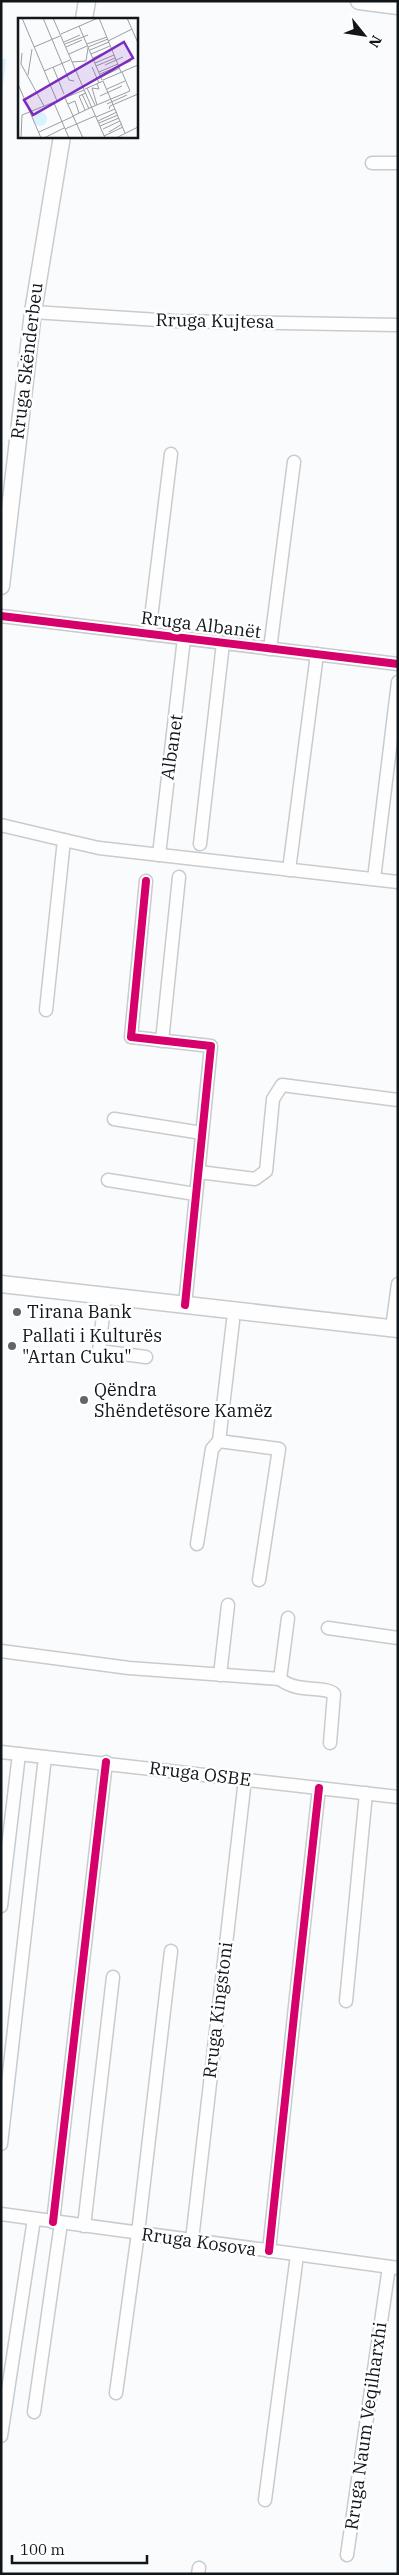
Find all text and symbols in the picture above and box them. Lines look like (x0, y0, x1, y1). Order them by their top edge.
north arrow (339, 10, 389, 60)
inset map (18, 18, 138, 138)
text: N (365, 32, 386, 51)
street label: Rruga Skënderbeu (5, 281, 48, 441)
street label: Rruga Kujtesa (155, 308, 275, 333)
street label: Rruga Albanët (140, 606, 263, 643)
street label: Albanet (156, 713, 187, 781)
place label: Tirana Bank (27, 1300, 132, 1323)
marker: Tirana Bank (11, 1306, 23, 1318)
place label: Pallati i Kulturës "Artan Cuku" (22, 1324, 162, 1368)
marker: Pallati i Kulturës "Artan Cuku" (6, 1340, 18, 1352)
place label: Qëndra Shëndetësore Kamëz (94, 1378, 272, 1422)
marker: Qëndra Shëndetësore Kamëz (78, 1394, 90, 1406)
street label: Rruga OSBE (148, 1756, 252, 1791)
street label: Rruga Kingstoni (198, 1940, 237, 2080)
street label: Rruga Kosova (140, 2222, 258, 2261)
street label: Rruga Naum Veqilharxhi (339, 2320, 392, 2532)
scale bar (12, 2532, 148, 2564)
text: 100 m (20, 2540, 65, 2559)

